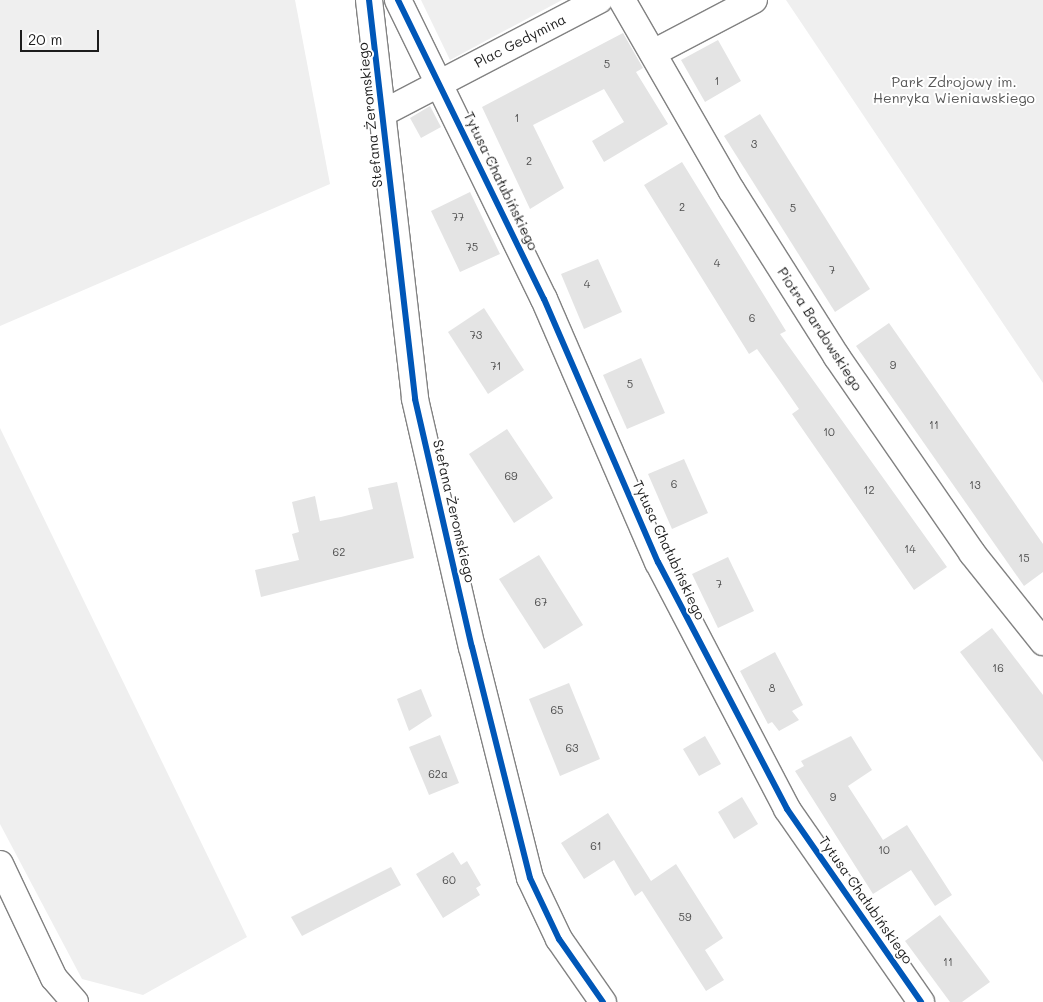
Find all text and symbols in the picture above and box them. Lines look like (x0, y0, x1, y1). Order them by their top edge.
street label: Plac Gedymina (471, 11, 569, 71)
scale bar (22, 20, 101, 52)
text: 20 m (28, 29, 62, 49)
street label: Stefana Żeromskiego (354, 42, 386, 188)
house number: 5 (604, 57, 610, 71)
house number: 1 (715, 74, 719, 88)
park label: Park Zdrojowy im. Henryka Wieniawskiego (873, 74, 1035, 106)
street label: Tytusa Chałubińskiego (460, 109, 542, 253)
house number: 1 (515, 111, 519, 125)
house number: 3 (751, 137, 757, 151)
house number: 2 (526, 154, 532, 168)
house number: 2 (679, 200, 685, 214)
house number: 5 (790, 201, 796, 215)
house number: 77 (452, 210, 464, 224)
house number: 75 (466, 240, 478, 254)
house number: 4 (714, 256, 720, 270)
house number: 7 (829, 263, 835, 277)
street label: Piotra Bardowskiego (774, 264, 866, 394)
house number: 4 (584, 277, 590, 291)
house number: 6 (749, 311, 755, 325)
house number: 73 (470, 328, 482, 342)
house number: 9 (890, 358, 896, 372)
house number: 71 (490, 359, 502, 373)
house number: 5 (627, 377, 633, 391)
house number: 11 (929, 418, 939, 432)
house number: 10 (823, 425, 835, 439)
street label: Stefana Żeromskiego (429, 438, 479, 584)
house number: 69 (504, 469, 518, 483)
house number: 6 (671, 477, 677, 491)
street label: Tytusa Chałubińskiego (629, 478, 709, 622)
house number: 13 (969, 478, 981, 492)
house number: 12 (863, 483, 875, 497)
house number: 14 (904, 542, 916, 556)
house number: 62 (333, 545, 345, 559)
house number: 15 (1018, 551, 1030, 565)
house number: 7 (716, 577, 722, 591)
house number: 67 (535, 595, 547, 609)
house number: 16 (992, 661, 1004, 675)
house number: 8 (769, 681, 775, 695)
house number: 65 (550, 703, 564, 717)
house number: 63 (565, 741, 579, 755)
house number: 62a (428, 767, 448, 781)
house number: 9 (830, 790, 836, 804)
street label: Tytusa Chałubińskiego (815, 833, 917, 967)
house number: 61 (590, 839, 602, 853)
house number: 10 (878, 843, 890, 857)
house number: 60 (442, 873, 456, 887)
house number: 59 (679, 910, 691, 924)
house number: 11 (943, 955, 953, 969)

